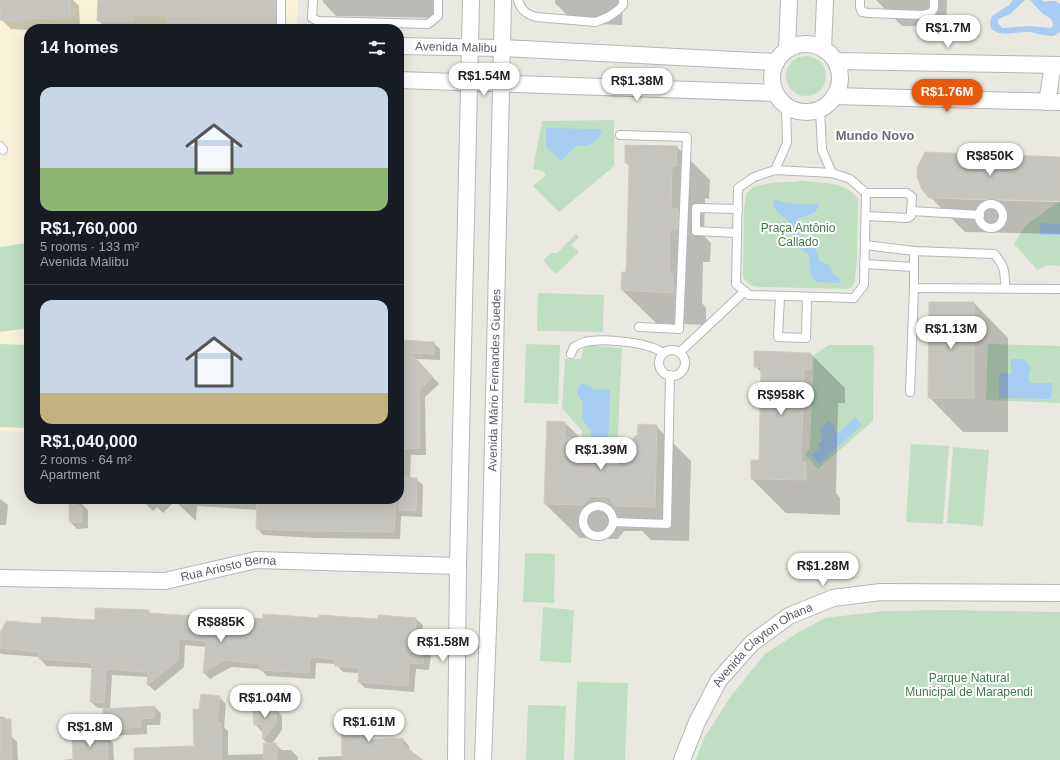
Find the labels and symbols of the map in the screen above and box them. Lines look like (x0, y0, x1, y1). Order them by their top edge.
pin: R$1.7M (915, 15, 981, 49)
street label: Avenida Malibu (415, 39, 497, 55)
pin: R$1.54M (447, 63, 521, 97)
pin: R$1.38M (600, 68, 674, 102)
pin: R$1.76M (910, 79, 984, 113)
district label: Mundo Novo (836, 128, 914, 143)
pin: R$850K (957, 143, 1023, 177)
park label: Praça Antônio Callado (761, 221, 836, 249)
street label: Avenida Mário Fernandes Guedes (485, 289, 503, 472)
pin: R$1.13M (914, 316, 988, 350)
pin: R$958K (748, 382, 814, 416)
pin: R$1.39M (564, 437, 638, 471)
street label: Rua Ariosto Berna (179, 552, 277, 584)
pin: R$1.28M (786, 553, 860, 587)
street label: Avenida Clayton Ohana (710, 600, 815, 689)
pin: R$885K (188, 609, 254, 643)
pin: R$1.58M (406, 629, 480, 663)
park label: Parque Natural Municipal de Marapendi (905, 671, 1033, 699)
pin: R$1.04M (228, 685, 302, 719)
pin: R$1.61M (332, 709, 406, 743)
pin: R$1.8M (57, 714, 123, 748)

